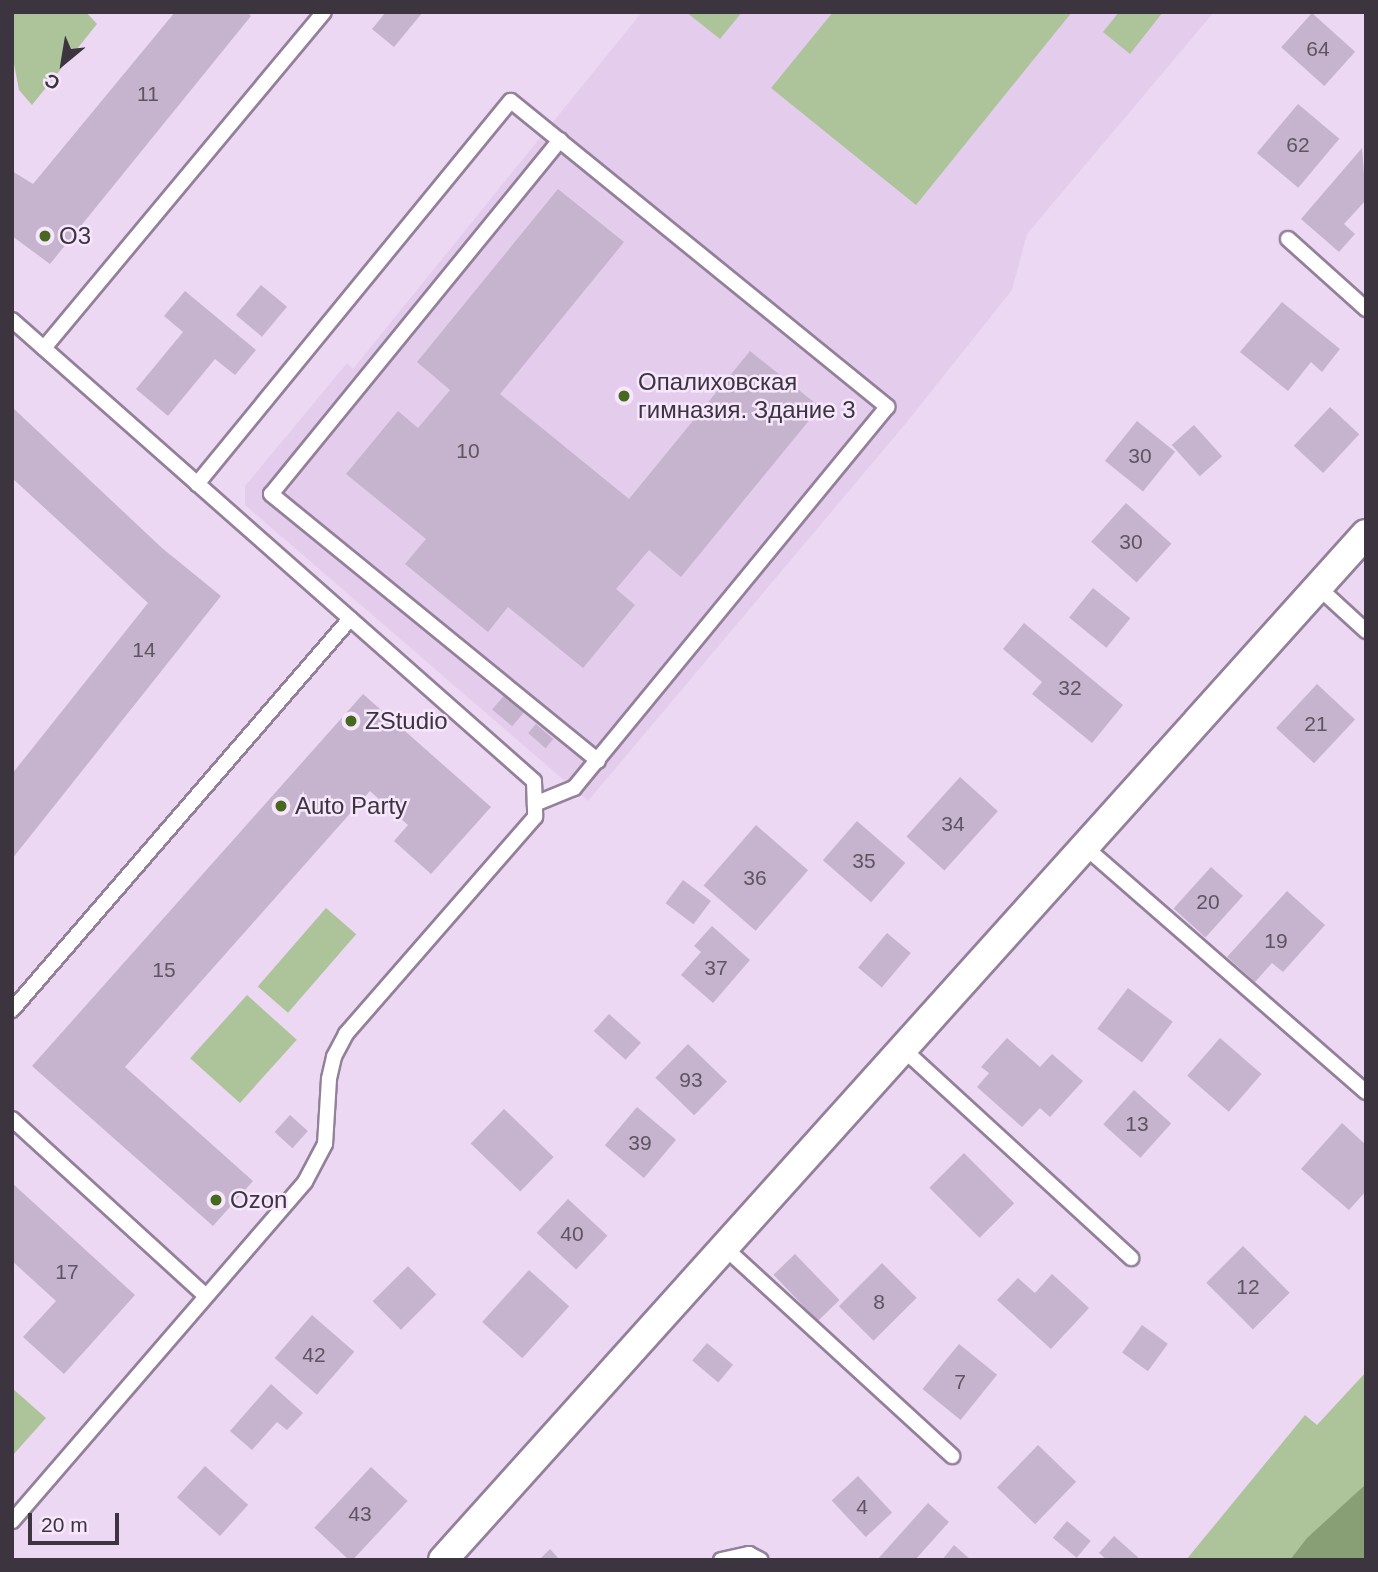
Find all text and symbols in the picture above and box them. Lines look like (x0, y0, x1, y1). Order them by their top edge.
north arrow (28, 28, 98, 98)
house number: 64 (1306, 36, 1330, 62)
text: С (41, 69, 63, 94)
house number: 11 (137, 81, 159, 107)
house number: 62 (1286, 132, 1310, 158)
place label: О3 (59, 222, 91, 250)
marker: О3 (37, 228, 53, 244)
place label: Опалиховская гимназия. Здание 3 (638, 368, 856, 424)
marker: Опалиховская гимназия. Здание 3 (616, 388, 632, 404)
house number: 10 (456, 438, 480, 464)
house number: 30 (1128, 443, 1152, 469)
house number: 30 (1119, 529, 1143, 555)
house number: 14 (132, 637, 156, 663)
house number: 32 (1058, 675, 1082, 701)
place label: ZStudio (365, 707, 448, 735)
house number: 21 (1304, 711, 1328, 737)
marker: ZStudio (343, 713, 359, 729)
place label: Auto Party (295, 792, 407, 820)
marker: Auto Party (273, 798, 289, 814)
house number: 34 (941, 811, 965, 837)
house number: 35 (852, 848, 876, 874)
house number: 36 (743, 865, 767, 891)
house number: 20 (1196, 889, 1220, 915)
house number: 19 (1264, 928, 1288, 954)
house number: 37 (704, 955, 728, 981)
house number: 15 (152, 957, 176, 983)
house number: 93 (679, 1067, 703, 1093)
house number: 13 (1125, 1111, 1149, 1137)
house number: 39 (628, 1130, 652, 1156)
place label: Ozon (230, 1186, 287, 1214)
marker: Ozon (208, 1192, 224, 1208)
house number: 40 (560, 1221, 584, 1247)
house number: 17 (55, 1259, 79, 1285)
house number: 12 (1236, 1274, 1260, 1300)
house number: 8 (873, 1289, 885, 1315)
house number: 42 (302, 1342, 326, 1368)
house number: 7 (954, 1369, 966, 1395)
house number: 4 (856, 1494, 868, 1520)
scale bar (32, 1498, 122, 1542)
house number: 43 (348, 1501, 372, 1527)
text: 20 m (41, 1513, 88, 1536)

